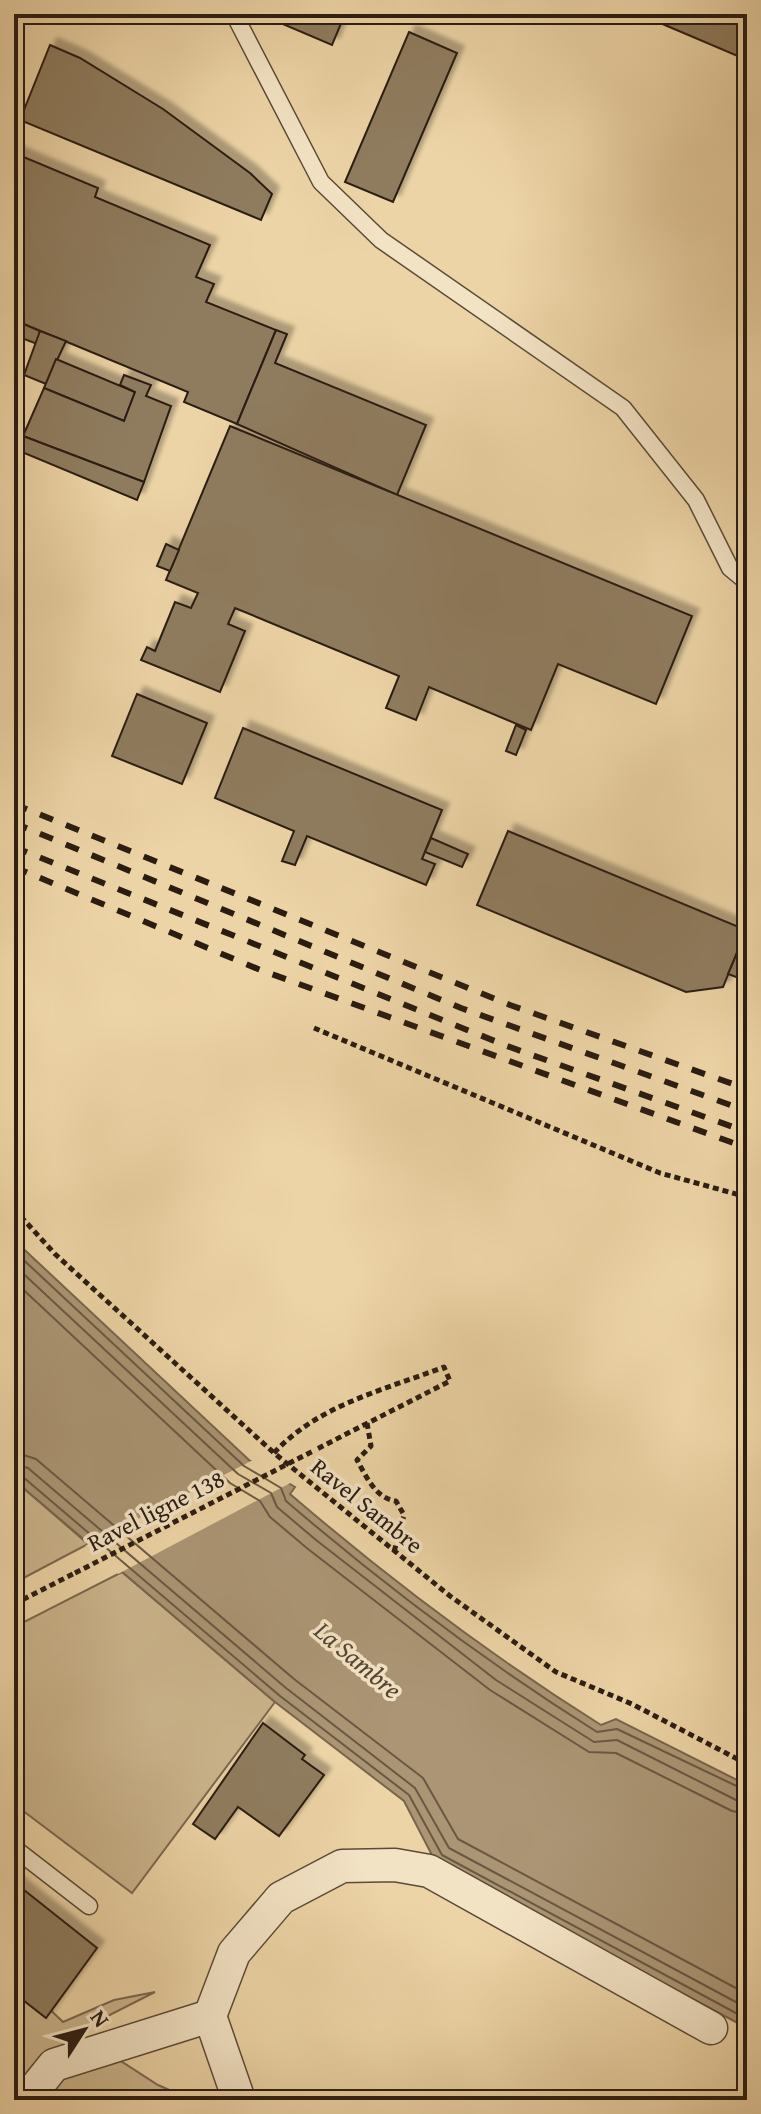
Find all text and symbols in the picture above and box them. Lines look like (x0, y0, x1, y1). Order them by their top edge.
street label: Ravel Sambre (304, 1449, 431, 1562)
street label: Ravel ligne 138 (81, 1461, 230, 1560)
water label: La Sambre (305, 1611, 411, 1708)
north arrow (44, 1990, 124, 2070)
text: N (83, 2003, 118, 2034)

